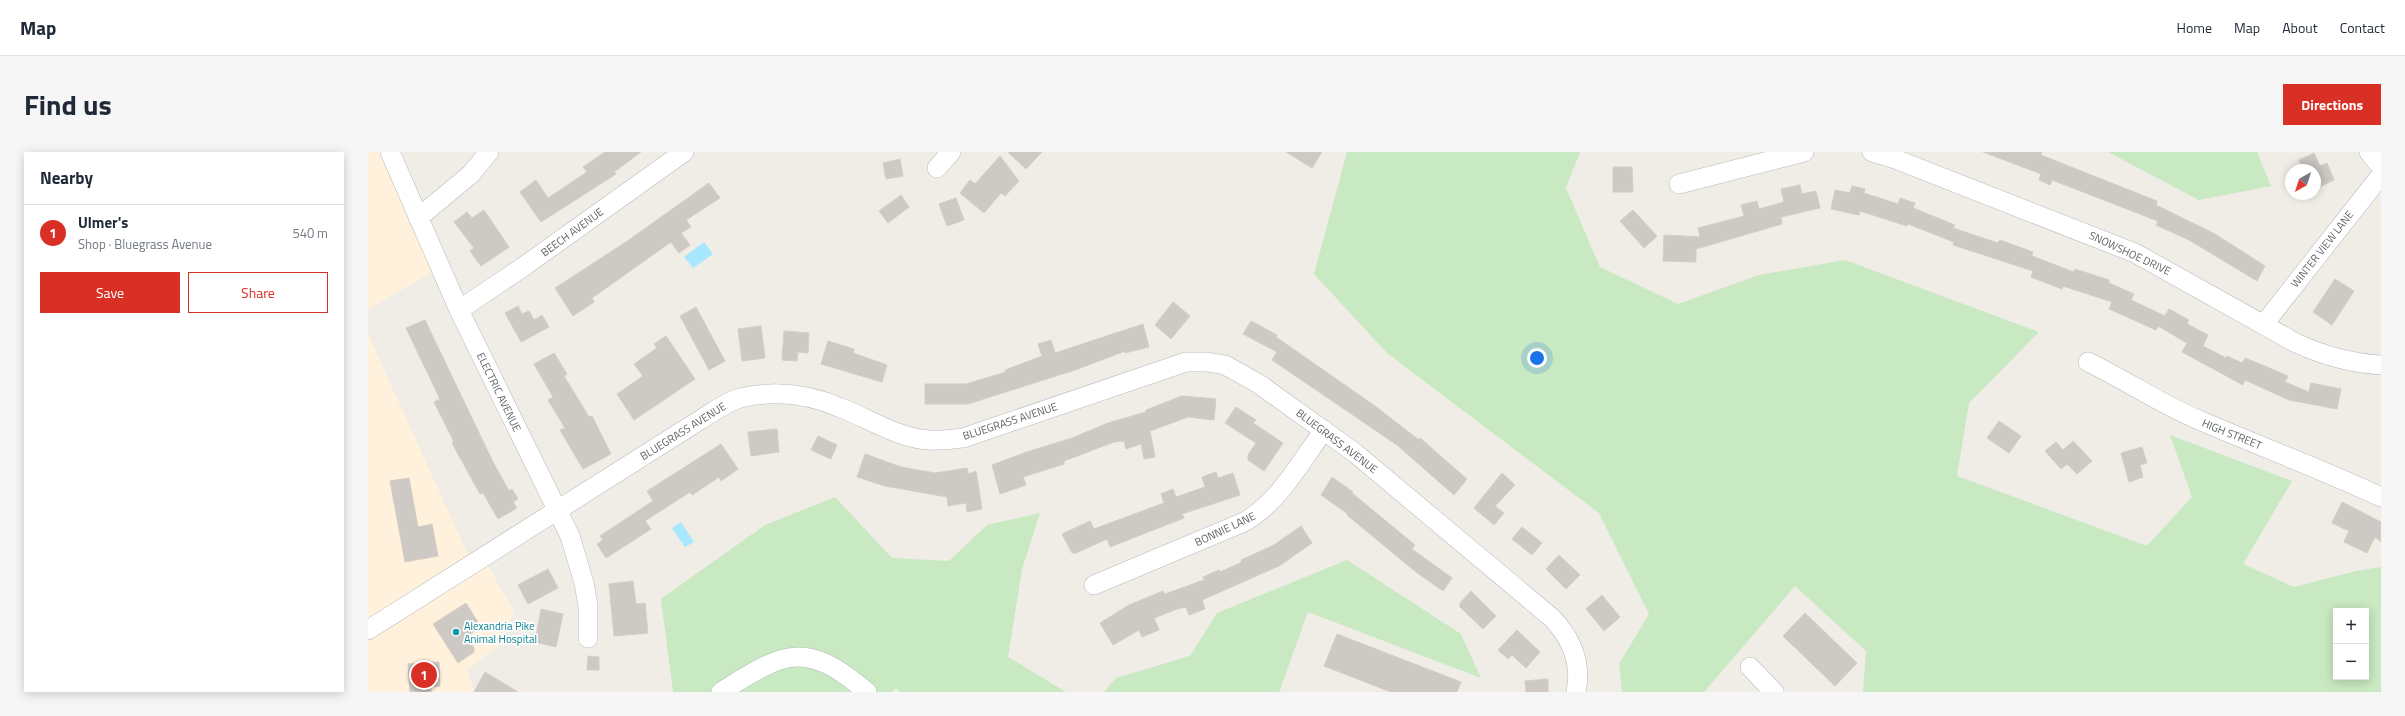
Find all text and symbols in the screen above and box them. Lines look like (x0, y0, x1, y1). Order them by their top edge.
text: Map (20, 13, 56, 42)
text: Home (2177, 17, 2212, 38)
text: Map (2234, 17, 2260, 38)
text: About (2282, 17, 2318, 38)
text: Contact (2340, 17, 2385, 38)
text: Find us (24, 83, 112, 126)
button: Directions (2283, 84, 2381, 125)
north arrow (2285, 164, 2321, 200)
text: Nearby (40, 165, 93, 191)
street label: BEECH AVENUE (537, 204, 607, 260)
street label: WINTER VIEW LANE (2287, 207, 2357, 291)
text: Ulmer's (78, 211, 128, 234)
text: 1 (49, 223, 57, 243)
text: 540 m (292, 223, 328, 243)
street label: SNOWSHOE DRIVE (2086, 227, 2174, 279)
text: Shop · Bluegrass Avenue (78, 234, 212, 254)
button: Save (40, 272, 180, 313)
button: Share (188, 272, 328, 313)
your location (1527, 348, 1547, 368)
street label: ELECTRIC AVENUE (473, 350, 525, 434)
street label: BLUEGRASS AVENUE (637, 398, 729, 464)
street label: BLUEGRASS AVENUE (961, 398, 1059, 444)
street label: BLUEGRASS AVENUE (1293, 405, 1381, 477)
street label: HIGH STREET (2200, 415, 2265, 453)
street label: BONNIE LANE (1192, 508, 1258, 550)
map controls (2333, 608, 2369, 680)
button: + (2333, 608, 2369, 644)
place label: Alexandria Pike Animal Hospital (464, 618, 537, 647)
marker: Alexandria Pike Animal Hospital (451, 627, 461, 637)
button: − (2333, 644, 2369, 680)
pin: 1 (411, 660, 437, 690)

